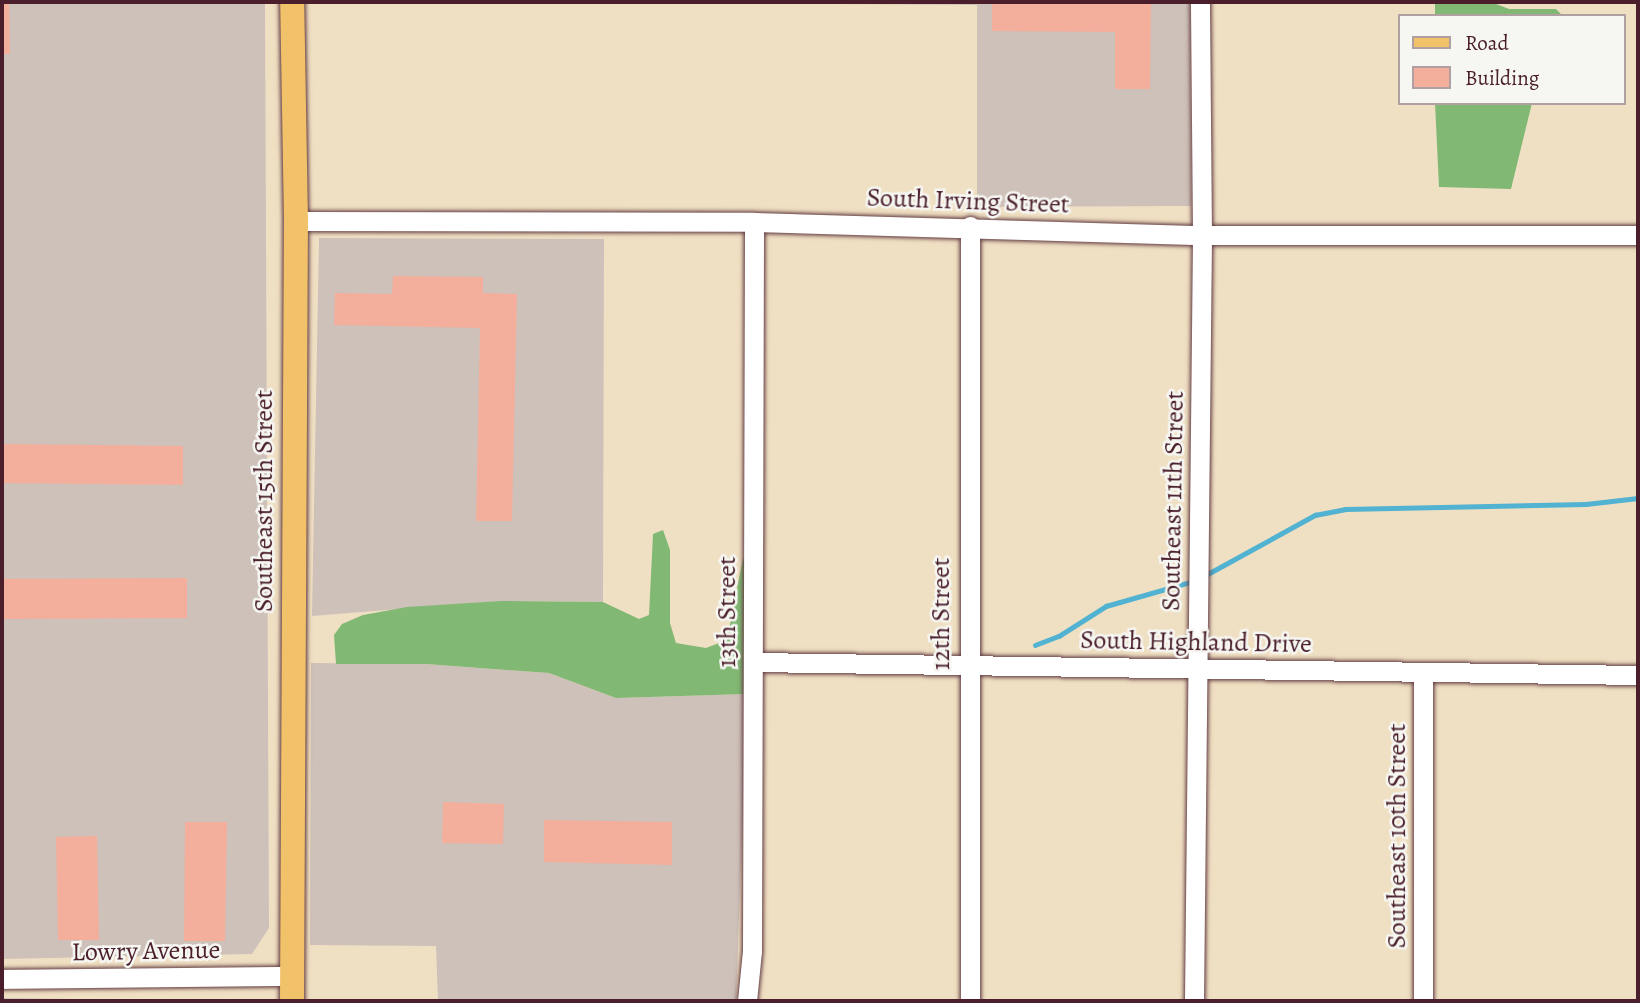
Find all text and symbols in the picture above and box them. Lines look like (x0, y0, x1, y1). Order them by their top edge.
legend (1398, 14, 1626, 105)
text: Road (1465, 29, 1509, 57)
text: Building (1465, 64, 1539, 92)
street label: South Irving Street (866, 182, 1070, 220)
street label: Southeast 15th Street (248, 390, 280, 612)
street label: Southeast 11th Street (1155, 391, 1191, 611)
street label: 13th Street (711, 556, 743, 668)
street label: 12th Street (925, 558, 957, 670)
street label: South Highland Drive (1080, 624, 1312, 660)
street label: Southeast 10th Street (1381, 724, 1413, 948)
street label: Lowry Avenue (71, 934, 221, 968)

